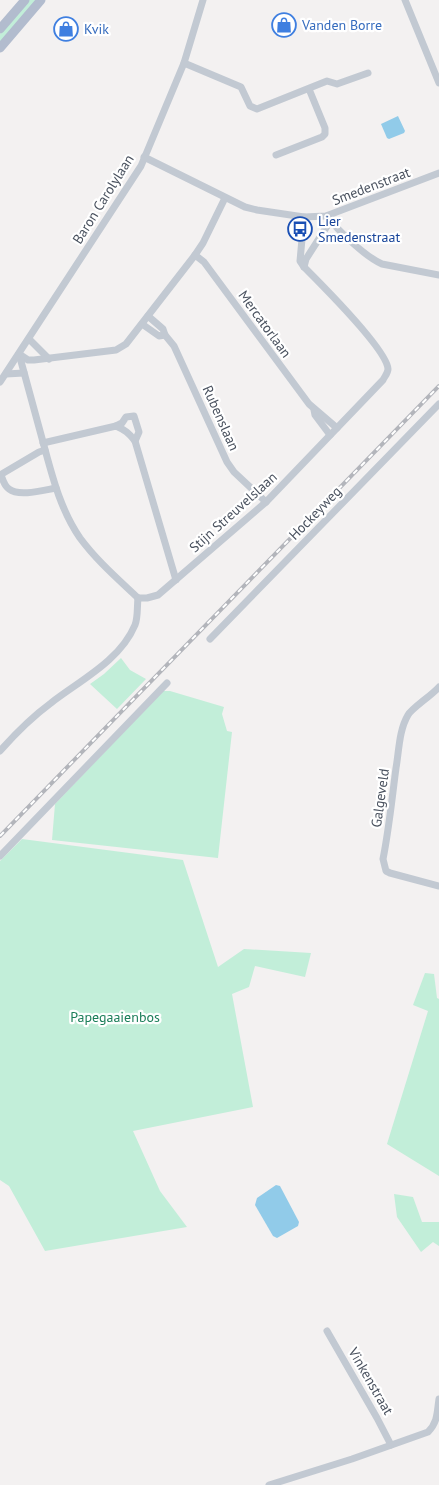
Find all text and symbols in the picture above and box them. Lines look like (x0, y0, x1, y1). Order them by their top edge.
shop icon: Vanden Borre (271, 12, 297, 38)
shop icon: Kvik (53, 16, 79, 42)
place label: Vanden Borre (301, 16, 382, 34)
place label: Kvik (84, 20, 109, 38)
street label: Baron Carolylaan (68, 151, 138, 247)
street label: Smedenstraat (329, 163, 413, 209)
place label: Lier Smedenstraat (318, 212, 401, 246)
bus stop icon: Lier Smedenstraat (287, 216, 313, 242)
street label: Mercatorlaan (235, 287, 295, 361)
street label: Rubenslaan (199, 383, 243, 453)
street label: Stijn Streuvelslaan (185, 468, 281, 556)
street label: Hockeyweg (285, 482, 345, 544)
street label: Galgeveld (367, 767, 393, 829)
park label: Papegaaienbos (70, 1008, 160, 1026)
street label: Vinkenstraat (344, 1343, 398, 1418)

